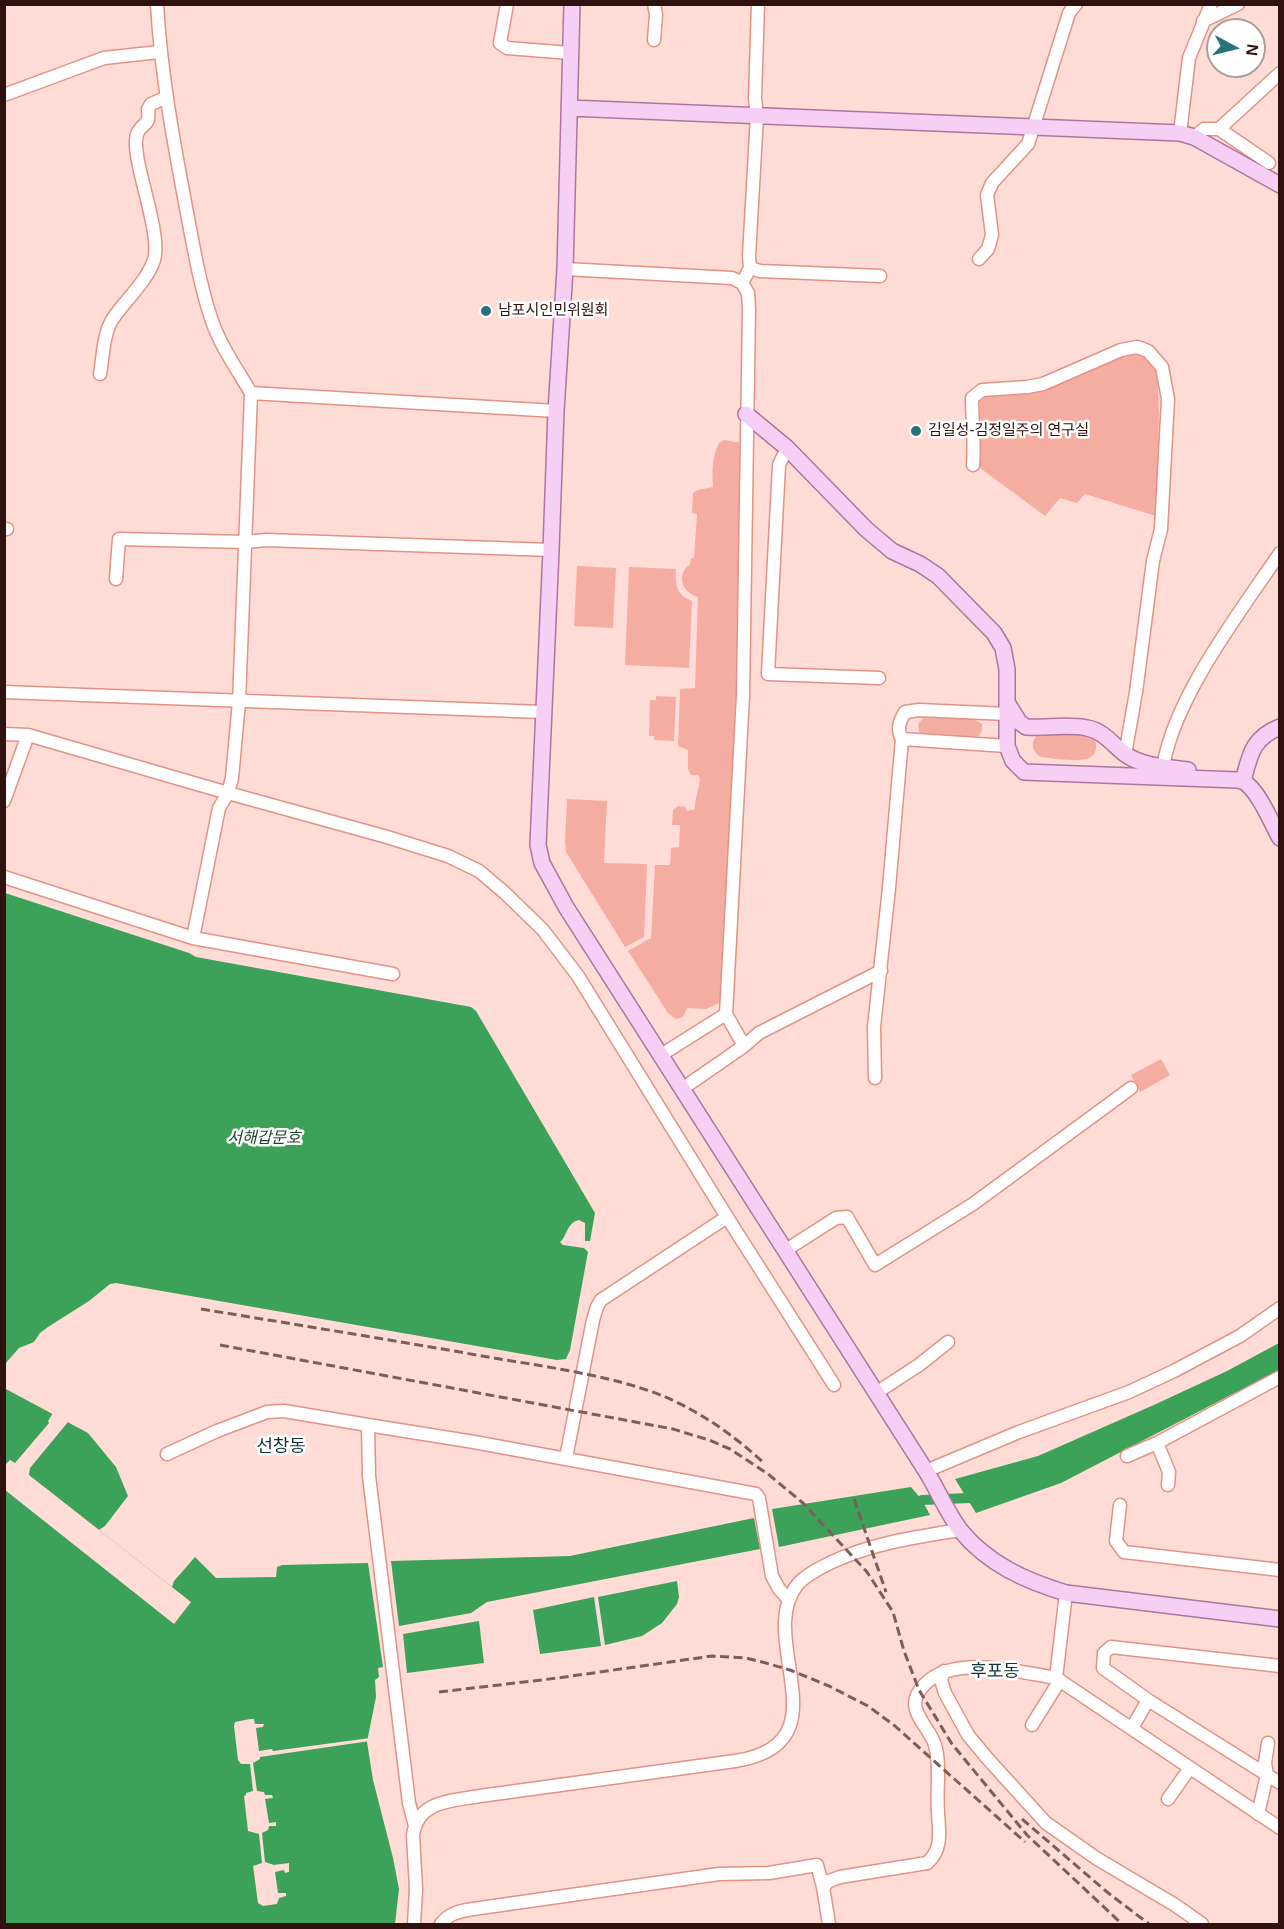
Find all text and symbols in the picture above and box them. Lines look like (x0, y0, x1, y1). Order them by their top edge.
north arrow (1206, 18, 1266, 78)
text: N (1243, 43, 1262, 57)
place label: 남포시인민위원회 (498, 302, 608, 320)
marker: 남포시인민위원회 (479, 304, 493, 318)
place label: 김일성-김정일주의 연구실 (928, 422, 1089, 440)
marker: 김일성-김정일주의 연구실 (909, 424, 923, 438)
water label: 서해갑문호 (227, 1129, 301, 1149)
district label: 선창동 (256, 1436, 306, 1458)
district label: 후포동 (970, 1661, 1020, 1683)

